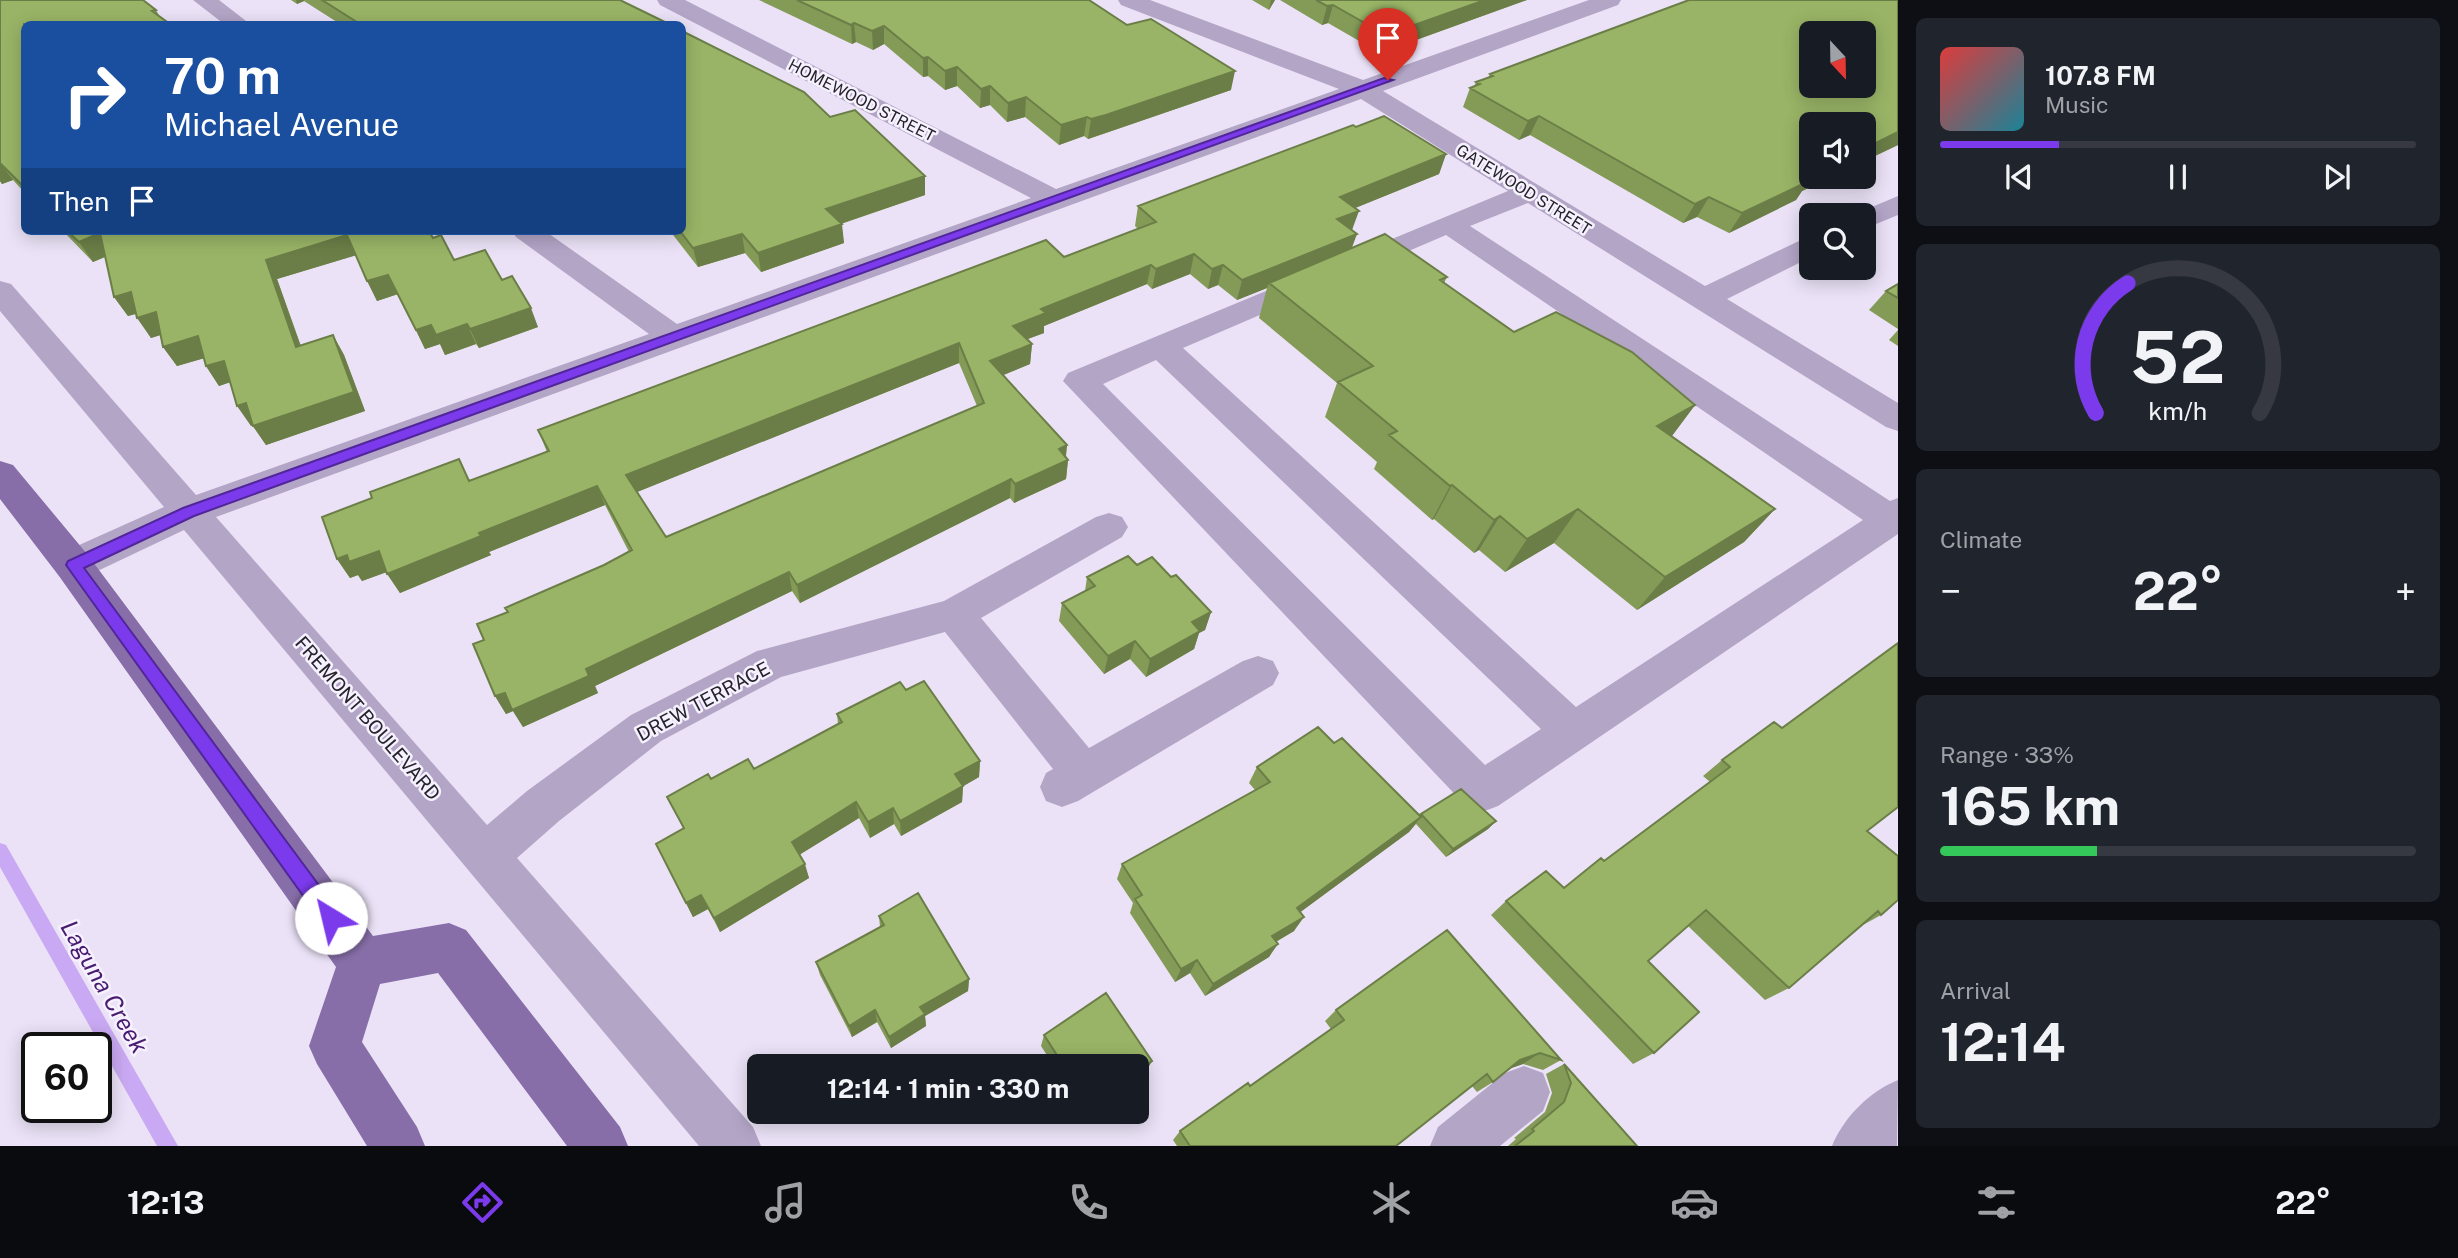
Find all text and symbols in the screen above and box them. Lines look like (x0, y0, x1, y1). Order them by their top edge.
pin (1358, 8, 1418, 80)
icon: arrive (1369, 19, 1407, 57)
north arrow (1799, 21, 1876, 98)
map controls (1799, 21, 1876, 280)
text: 70 m (164, 47, 281, 105)
icon: right (49, 49, 140, 140)
street label: HOMEWOOD STREET (785, 55, 939, 146)
text: 107.8 FM (2045, 60, 2156, 91)
text: Music (2045, 91, 2109, 118)
text: Michael Avenue (164, 106, 399, 143)
button: sound (1799, 112, 1876, 189)
street label: GATEWOOD STREET (1453, 140, 1595, 239)
icon: previous (2000, 158, 2038, 196)
icon: pause (2159, 158, 2197, 196)
icon: next (2318, 158, 2356, 196)
icon: arrive (123, 182, 161, 220)
text: Then (49, 186, 109, 217)
button: search (1799, 203, 1876, 280)
text: 52 (2130, 315, 2226, 400)
text: km/h (2149, 396, 2207, 426)
text: Climate (1940, 526, 2022, 553)
text: 22° (2133, 561, 2223, 622)
text: − (1940, 569, 1961, 614)
text: + (2395, 569, 2416, 614)
street label: FREMONT BOULEVARD (291, 632, 445, 804)
street label: DREW TERRACE (633, 657, 773, 745)
text: Range · 33% (1940, 741, 2074, 768)
text: 165 km (1940, 776, 2120, 837)
position arrow (294, 881, 368, 955)
water label: Laguna Creek (55, 915, 154, 1058)
text: Arrival (1940, 977, 2011, 1004)
text: 12:14 (1940, 1012, 2066, 1073)
speed limit sign: 60 (21, 1032, 112, 1123)
text: 12:14 · 1 min · 330 m (827, 1073, 1069, 1104)
icon: directions (458, 1178, 507, 1227)
icon: music (761, 1178, 810, 1227)
icon: phone (1064, 1178, 1113, 1227)
icon: climate (1367, 1178, 1416, 1227)
icon: car (1670, 1178, 1719, 1227)
icon: filters (1972, 1178, 2021, 1227)
text: 12:13 (127, 1184, 205, 1221)
text: 22° (2275, 1184, 2331, 1221)

